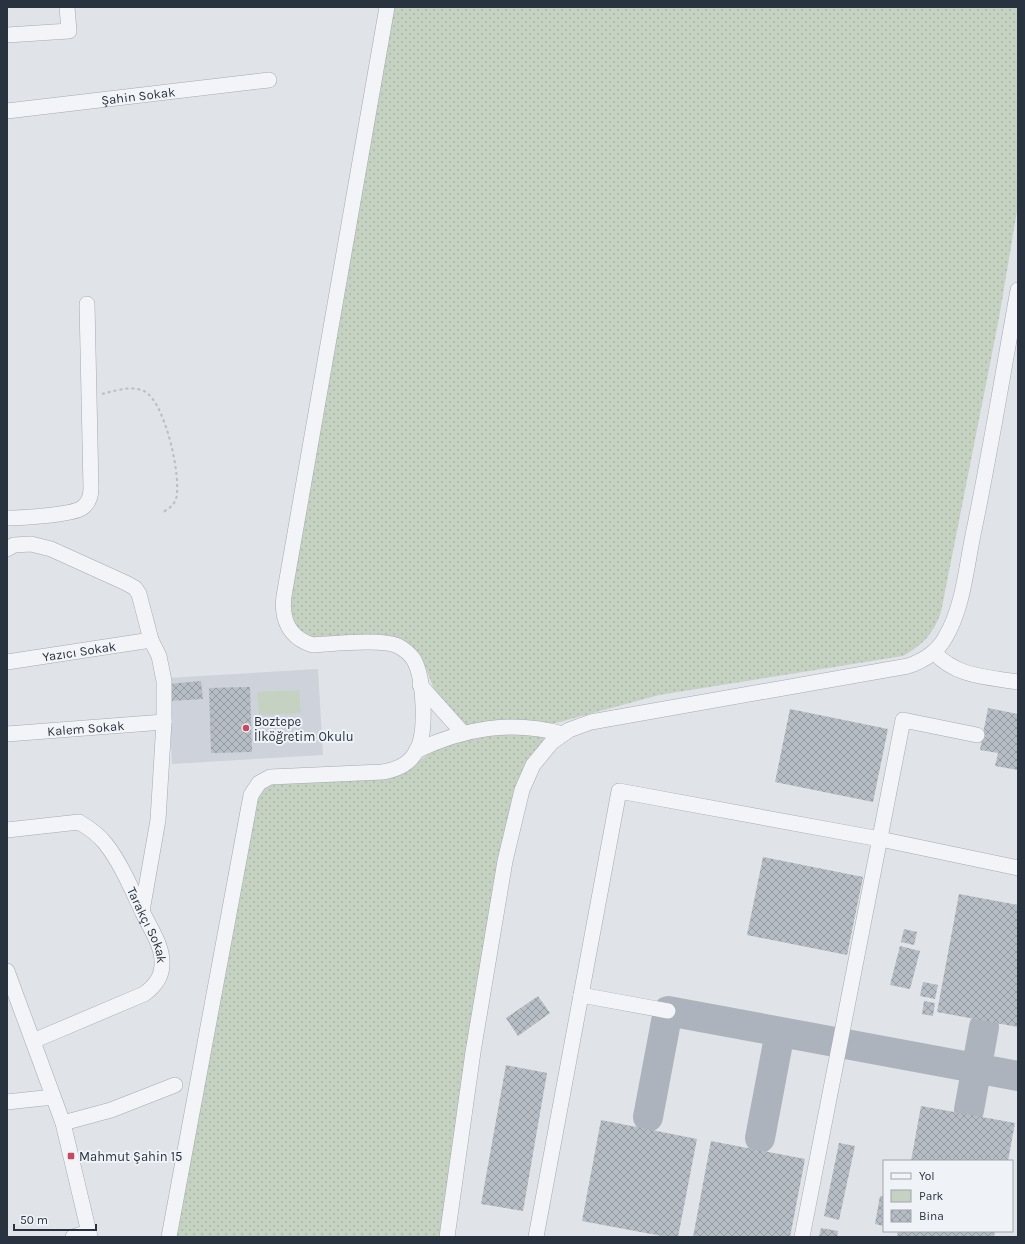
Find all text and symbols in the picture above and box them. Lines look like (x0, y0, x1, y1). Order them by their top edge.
street label: Şahin Sokak (100, 84, 176, 107)
street label: Yazıcı Sokak (41, 638, 117, 664)
place label: Boztepe İlköğretim Okulu (254, 714, 354, 744)
street label: Kalem Sokak (47, 718, 125, 738)
marker: Boztepe İlköğretim Okulu (241, 723, 251, 733)
street label: Tarakçı Sokak (124, 884, 170, 964)
place label: Mahmut Şahin 15 (79, 1149, 182, 1164)
marker: Mahmut Şahin 15 (66, 1151, 76, 1161)
legend (883, 1160, 1013, 1232)
text: Yol (919, 1169, 935, 1183)
text: Park (919, 1189, 944, 1203)
scale bar (14, 1206, 96, 1232)
text: Bina (919, 1209, 944, 1223)
text: 50 m (20, 1213, 48, 1227)

